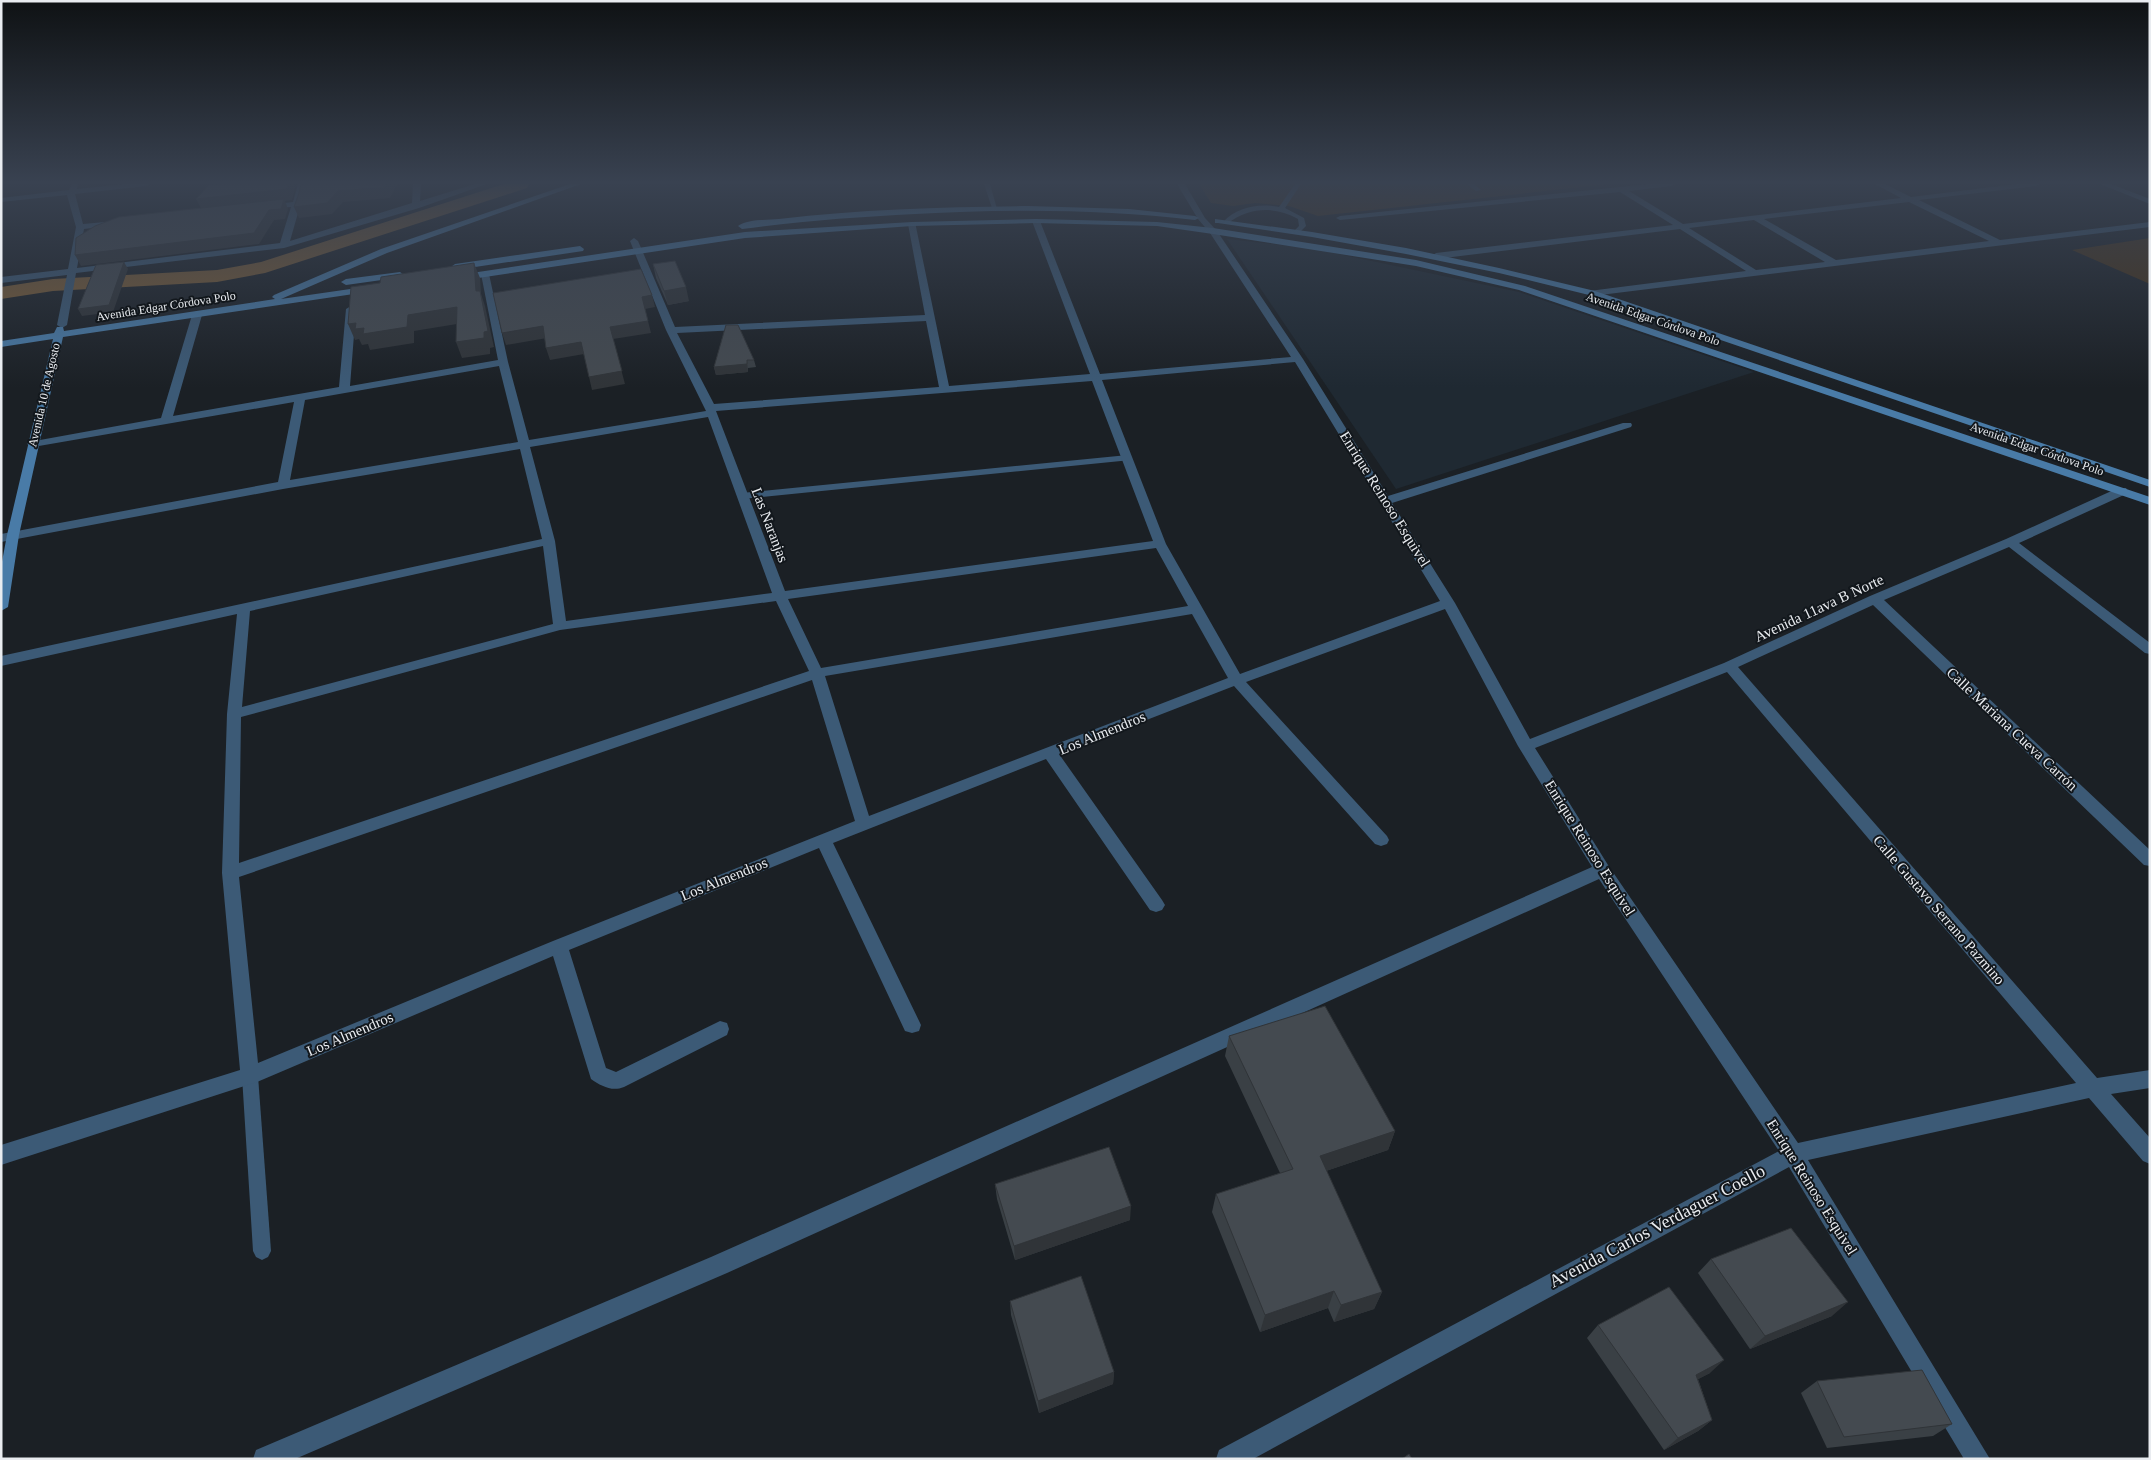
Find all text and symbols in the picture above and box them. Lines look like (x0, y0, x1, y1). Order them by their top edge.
street label: Avenida Edgar Córdova Polo (95, 288, 237, 324)
street label: Avenida Edgar Córdova Polo (1584, 289, 1722, 349)
street label: Avenida 10 de Agosto (25, 342, 63, 448)
street label: Avenida Edgar Córdova Polo (1968, 419, 2106, 479)
street label: Enrique Reinoso Esquivel (1337, 428, 1433, 570)
street label: Las Naranjas (748, 485, 792, 565)
street label: Avenida 11ava B Norte (1752, 571, 1886, 645)
street label: Calle Mariana Cueva Carrón (1943, 664, 2081, 794)
street label: Los Almendros (1056, 708, 1148, 758)
street label: Enrique Reinoso Esquivel (1542, 777, 1638, 919)
street label: Calle Gustavo Serrano Pazmino (1870, 832, 2008, 988)
street label: Los Almendros (678, 854, 770, 904)
street label: Los Almendros (304, 1009, 396, 1059)
street label: Enrique Reinoso Esquivel (1764, 1116, 1860, 1258)
street label: Avenida Carlos Verdaguer Coello (1546, 1160, 1768, 1292)

